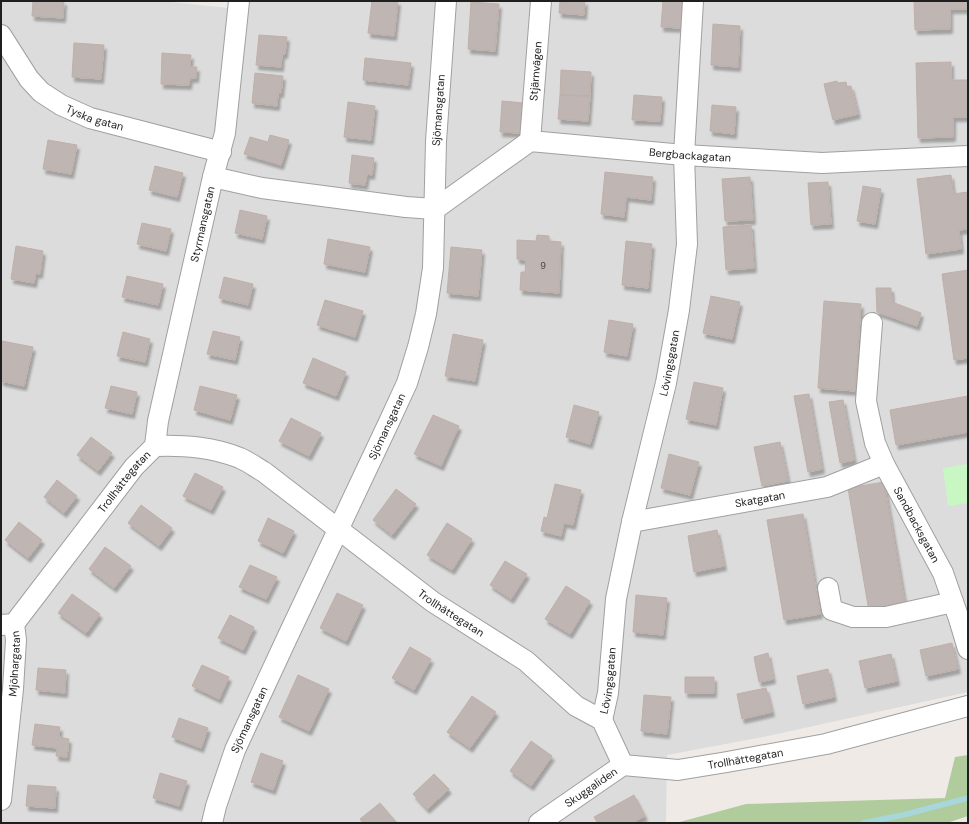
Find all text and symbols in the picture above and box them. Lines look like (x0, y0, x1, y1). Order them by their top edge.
street label: Stjärnvägen (526, 41, 545, 102)
street label: Sjömansgatan (429, 74, 448, 146)
street label: Tyska gatan (64, 101, 125, 133)
street label: Bergbackagatan (648, 145, 731, 165)
street label: Styrmansgatan (187, 185, 218, 263)
house number: 9 (540, 260, 546, 272)
street label: Lövingsgatan (656, 329, 682, 397)
street label: Sjömansgatan (365, 391, 408, 462)
street label: Trollhättegatan (95, 448, 153, 516)
street label: Sandbacksgatan (891, 484, 943, 565)
street label: Skatgatan (734, 488, 786, 510)
street label: Trollhättegatan (415, 586, 487, 640)
street label: Mjölnargatan (5, 630, 23, 697)
street label: Lövingsgatan (597, 647, 619, 715)
street label: Sjömansgatan (228, 684, 271, 755)
street label: Trollhättegatan (707, 745, 784, 772)
street label: Skuggaliden (562, 764, 620, 810)

